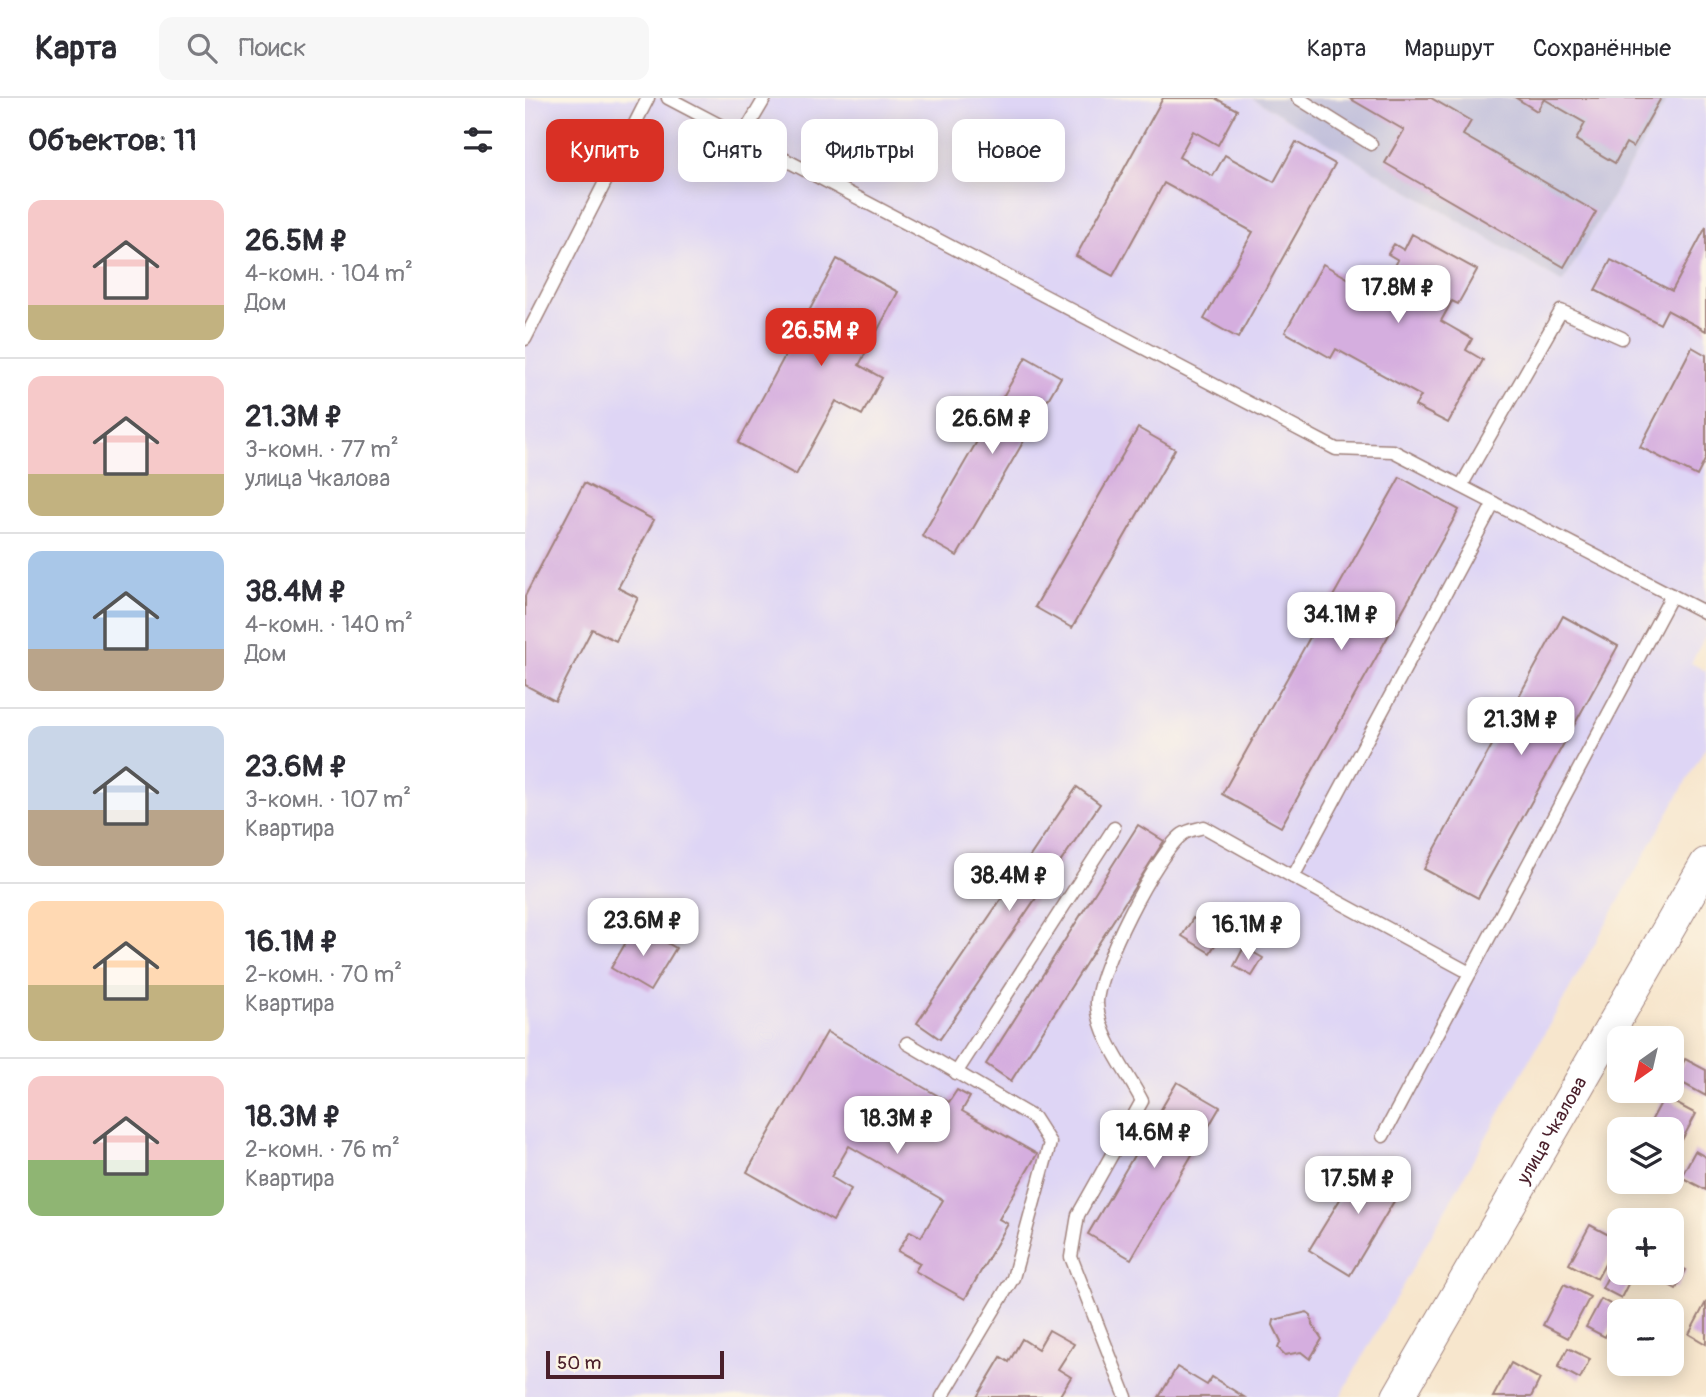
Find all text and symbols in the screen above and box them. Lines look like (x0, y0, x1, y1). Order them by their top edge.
search box (159, 17, 649, 80)
text: Карта (35, 28, 117, 69)
icon: search (183, 29, 221, 67)
text: Поиск (239, 32, 307, 64)
text: Карта (1307, 34, 1366, 63)
text: Маршрут (1404, 34, 1495, 63)
text: Сохранённые (1533, 34, 1671, 63)
chip: Купить (546, 119, 664, 182)
chip: Снять (678, 119, 787, 182)
chip: Фильтры (801, 119, 938, 182)
chip: Новое (952, 119, 1065, 182)
icon: filters (459, 121, 497, 159)
text: Объектов: 11 (28, 122, 197, 159)
text: 26.5M ₽ (245, 222, 348, 259)
icon: home (84, 228, 168, 312)
text: 4-комн. · 104 m² (245, 259, 413, 288)
pin: 17.8M ₽ (1333, 266, 1463, 325)
text: 17.8M ₽ (1361, 273, 1435, 302)
text: Дом (245, 288, 286, 317)
pin: 26.5M ₽ (756, 308, 886, 368)
text: 26.5M ₽ (781, 316, 861, 345)
pin: 26.6M ₽ (927, 396, 1057, 456)
text: 21.3M ₽ (245, 398, 343, 435)
icon: home (84, 404, 168, 488)
text: 26.6M ₽ (952, 404, 1032, 433)
text: 3-комн. · 77 m² (245, 435, 399, 464)
text: улица Чкалова (245, 464, 390, 493)
text: 38.4M ₽ (245, 573, 347, 610)
icon: home (84, 579, 168, 663)
pin: 34.1M ₽ (1276, 592, 1406, 652)
text: 34.1M ₽ (1303, 600, 1379, 629)
text: 4-комн. · 140 m² (245, 610, 413, 639)
text: Дом (245, 639, 286, 668)
pin: 21.3M ₽ (1456, 698, 1586, 757)
text: 21.3M ₽ (1483, 705, 1559, 734)
text: 23.6M ₽ (245, 748, 348, 785)
icon: home (84, 754, 168, 838)
text: 3-комн. · 107 m² (245, 785, 411, 814)
text: Квартира (245, 814, 334, 843)
pin: 38.4M ₽ (944, 854, 1074, 913)
text: 38.4M ₽ (970, 861, 1048, 890)
pin: 23.6M ₽ (578, 898, 708, 958)
pin: 16.1M ₽ (1183, 902, 1313, 962)
text: 23.6M ₽ (604, 906, 682, 935)
text: 16.1M ₽ (1212, 910, 1284, 939)
text: 16.1M ₽ (245, 923, 339, 960)
icon: home (84, 929, 168, 1013)
text: 2-комн. · 70 m² (245, 960, 402, 989)
text: Квартира (245, 989, 334, 1018)
north arrow (1607, 1026, 1683, 1102)
map controls (1607, 1026, 1684, 1376)
street label: улица Чкалова (1511, 1072, 1593, 1189)
pin: 18.3M ₽ (832, 1096, 962, 1156)
text: 18.3M ₽ (245, 1098, 341, 1135)
icon: home (84, 1104, 168, 1188)
text: 18.3M ₽ (860, 1104, 934, 1133)
pin: 14.6M ₽ (1089, 1110, 1219, 1170)
button: layers (1607, 1117, 1684, 1194)
text: 14.6M ₽ (1116, 1118, 1192, 1147)
text: 2-комн. · 76 m² (245, 1135, 400, 1164)
pin: 17.5M ₽ (1293, 1156, 1423, 1216)
text: Квартира (245, 1164, 334, 1193)
text: 17.5M ₽ (1321, 1164, 1395, 1193)
button: + (1607, 1208, 1684, 1285)
button: − (1607, 1299, 1684, 1376)
scale bar (546, 1348, 725, 1380)
text: 50 m (557, 1351, 601, 1375)

